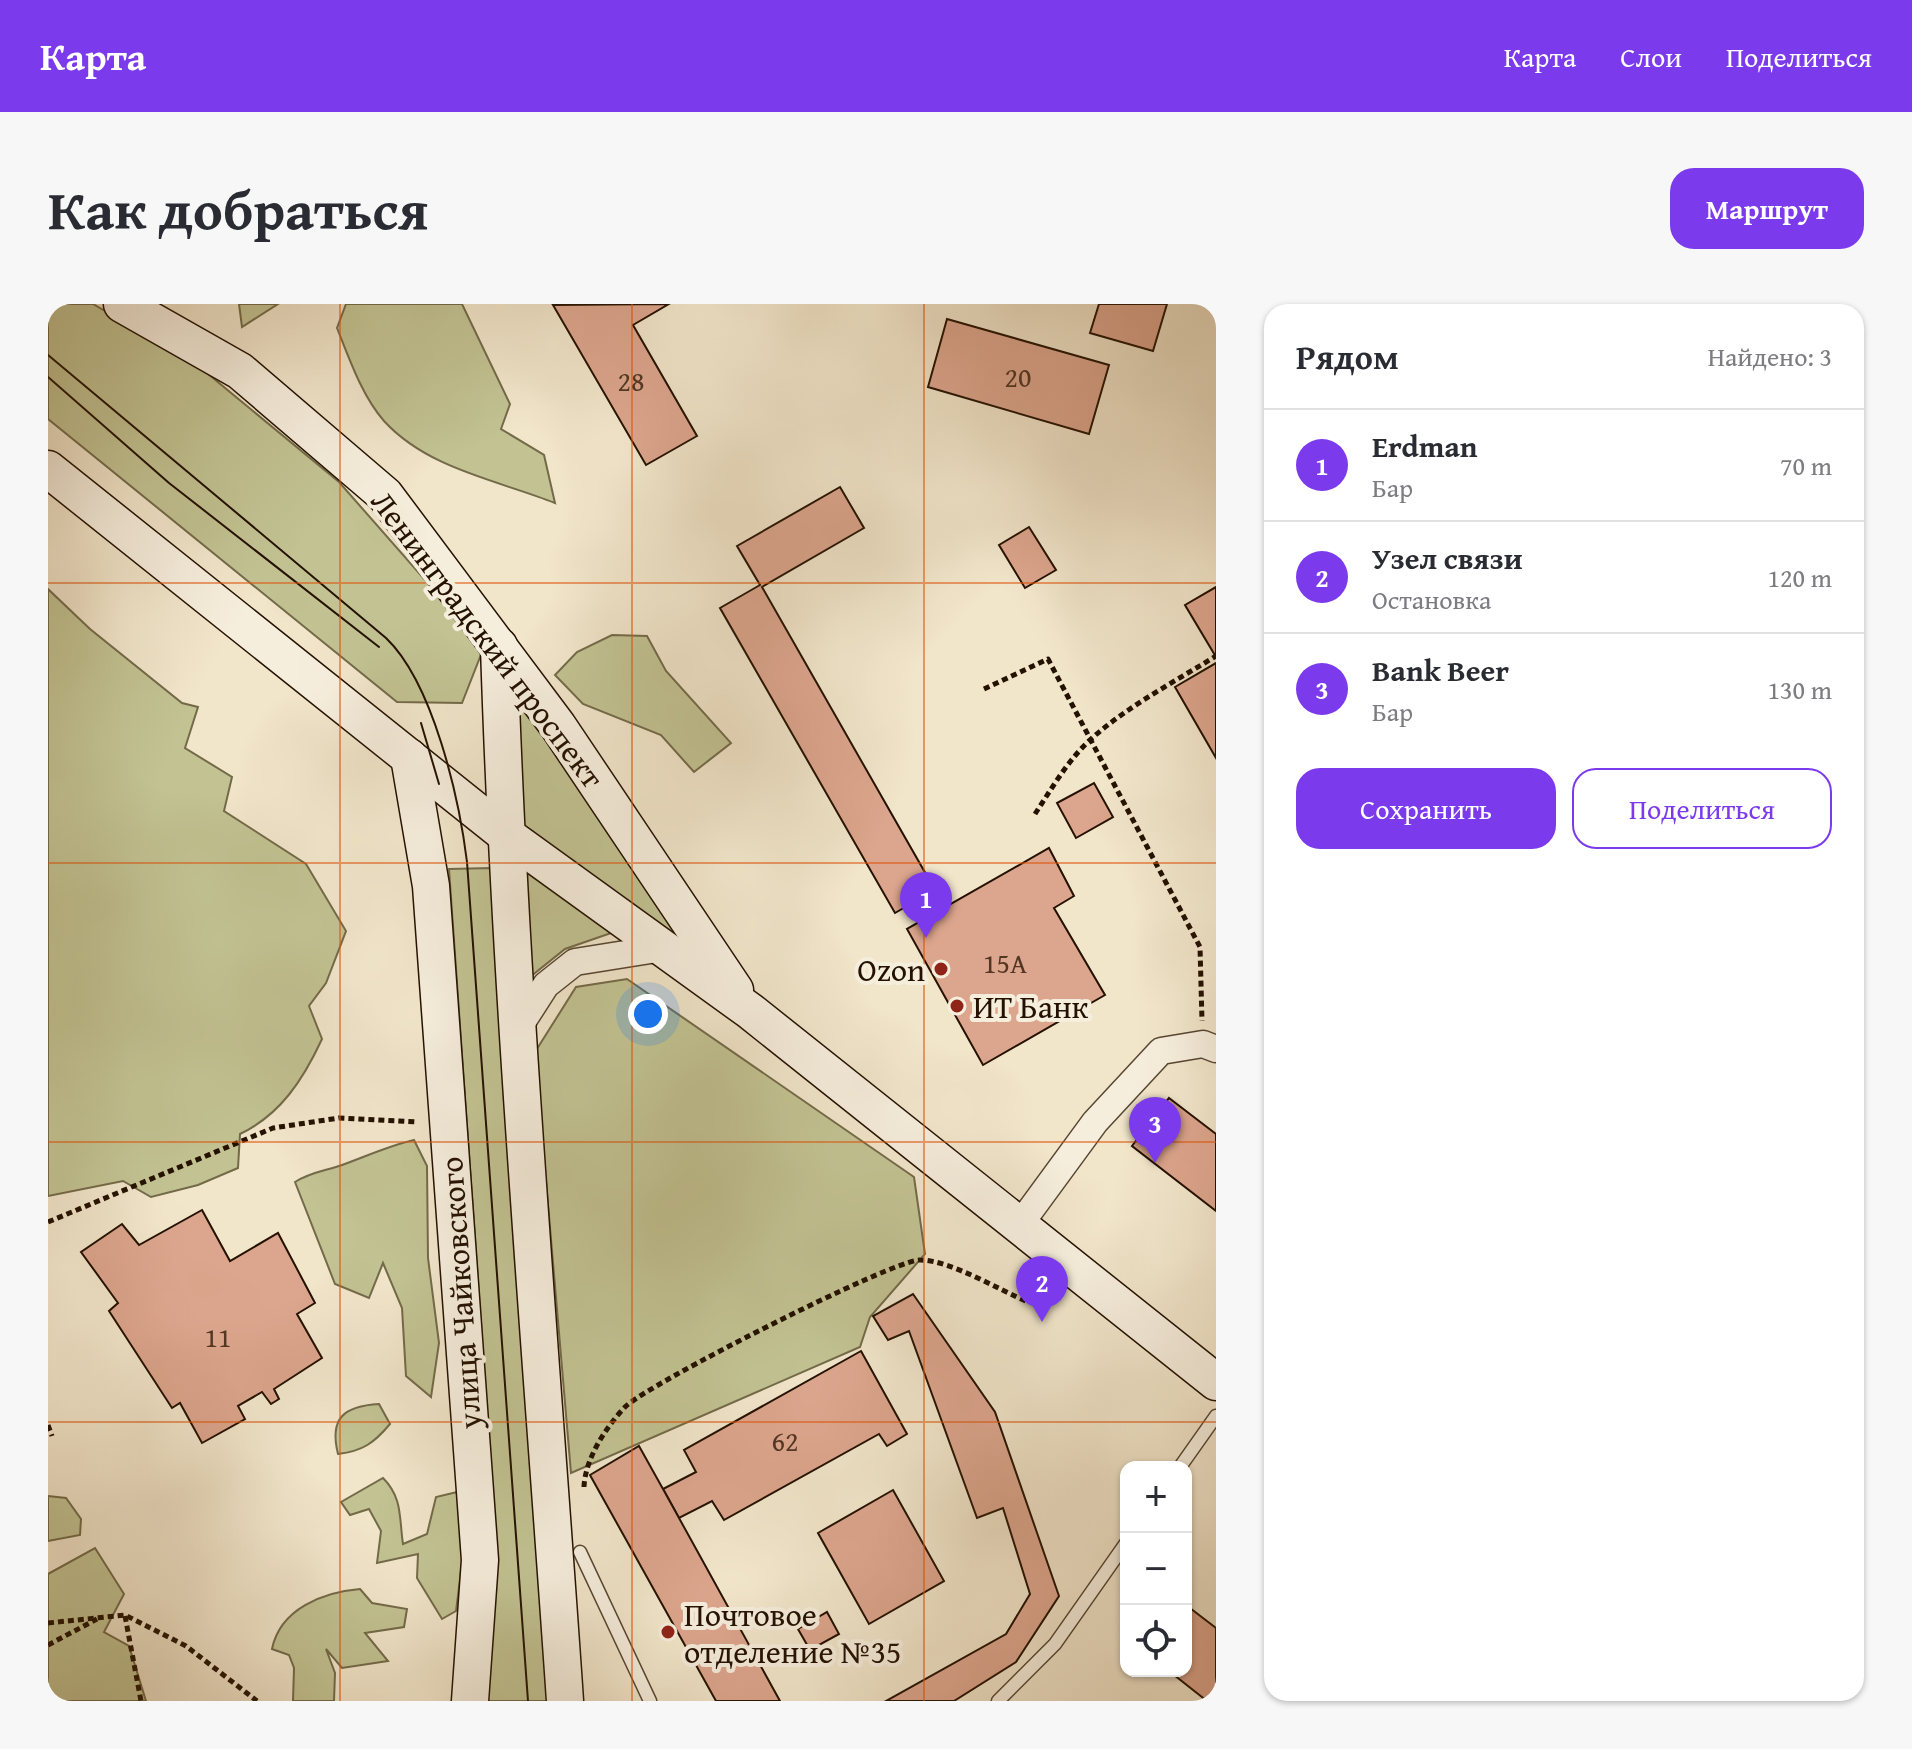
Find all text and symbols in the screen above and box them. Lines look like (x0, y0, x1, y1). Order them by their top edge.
text: Карта (40, 28, 146, 84)
text: Карта (1504, 36, 1576, 77)
text: Слои (1620, 36, 1682, 77)
text: Поделиться (1726, 36, 1872, 77)
text: Как добраться (48, 167, 428, 250)
button: Маршрут (1670, 168, 1864, 249)
text: Рядом (1296, 332, 1399, 381)
text: Найдено: 3 (1708, 337, 1832, 376)
house number: 20 (1005, 356, 1031, 397)
house number: 28 (618, 360, 644, 401)
text: Erdman (1372, 424, 1478, 468)
text: 1 (1315, 446, 1329, 485)
text: 70 m (1780, 446, 1832, 485)
text: Бар (1372, 468, 1413, 507)
street label: Ленинградский проспект (360, 480, 616, 798)
text: Узел связи (1372, 536, 1523, 580)
text: 2 (1315, 558, 1329, 597)
text: 120 m (1767, 558, 1832, 597)
text: Остановка (1372, 580, 1491, 619)
text: Bank Beer (1372, 648, 1509, 692)
text: 3 (1315, 670, 1329, 709)
text: 130 m (1767, 670, 1832, 709)
text: Бар (1372, 692, 1413, 731)
button: Сохранить (1296, 768, 1556, 849)
button: Поделиться (1572, 768, 1832, 849)
pin: 1 (900, 872, 952, 938)
house number: 15А (983, 942, 1027, 983)
place label: Ozon (857, 946, 925, 993)
marker: Ozon (932, 960, 950, 978)
place label: ИТ Банк (973, 983, 1088, 1030)
your location (628, 994, 668, 1034)
marker: ИТ Банк (948, 997, 966, 1015)
pin: 3 (1129, 1097, 1181, 1163)
street label: улица Чайковского (427, 1155, 493, 1432)
pin: 2 (1016, 1256, 1068, 1322)
house number: 11 (205, 1316, 231, 1357)
house number: 62 (772, 1420, 798, 1461)
map controls (1120, 1461, 1192, 1677)
button: + (1120, 1461, 1192, 1533)
button: − (1120, 1533, 1192, 1605)
place label: Почтовое отделение №35 (684, 1591, 902, 1675)
button: locate (1120, 1605, 1192, 1677)
marker: Почтовое отделение №35 (659, 1623, 677, 1641)

